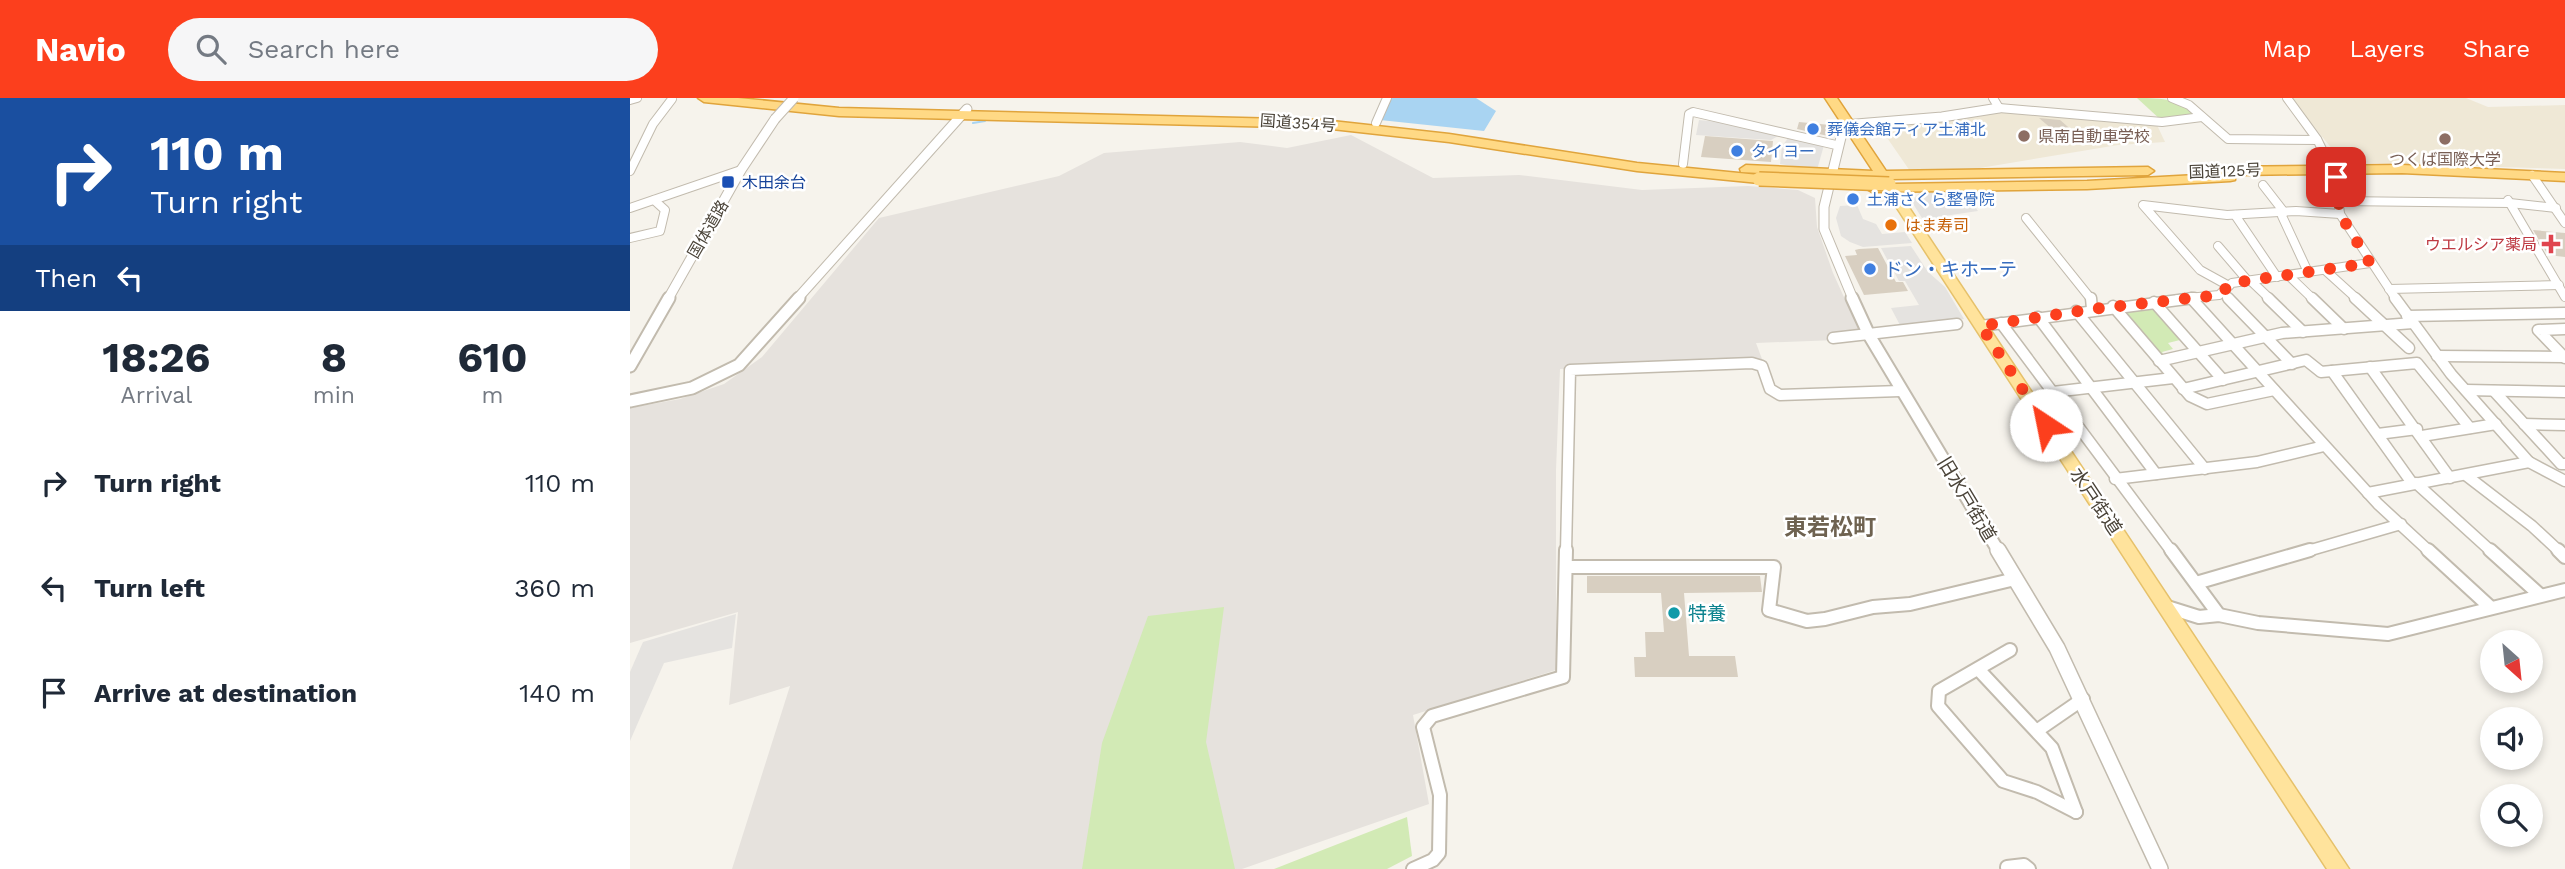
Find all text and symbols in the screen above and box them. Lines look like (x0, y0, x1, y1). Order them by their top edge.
search box (168, 18, 658, 81)
text: Navio (35, 30, 126, 69)
icon: search (192, 30, 230, 68)
text: Search here (248, 34, 400, 64)
text: Map (2263, 35, 2311, 63)
text: Layers (2349, 35, 2425, 63)
text: Share (2463, 35, 2530, 63)
street label: 国道354号 (1259, 111, 1337, 135)
place label: 葬儀会館ティア土浦北 (1827, 120, 1986, 139)
marker: 葬儀会館ティア土浦北 (1805, 121, 1821, 137)
text: 110 m (150, 124, 284, 182)
icon: right (35, 126, 126, 217)
place label: 県南自動車学校 (2038, 127, 2150, 146)
marker: 県南自動車学校 (2016, 128, 2032, 144)
marker: つくば国際大学 (2437, 131, 2453, 147)
place label: タイヨー (1751, 142, 1815, 161)
marker: タイヨー (1729, 143, 1745, 159)
pin (2306, 147, 2366, 207)
place label: つくば国際大学 (2389, 150, 2501, 169)
icon: arrive (2317, 158, 2355, 196)
street label: 国道125号 (2188, 160, 2262, 182)
place label: 木田余台 (742, 173, 806, 192)
marker: 木田余台 (720, 174, 736, 190)
text: Turn right (150, 183, 302, 221)
place label: 土浦さくら整骨院 (1867, 190, 1995, 209)
marker: 土浦さくら整骨院 (1845, 191, 1861, 207)
street label: 国体道路 (684, 197, 732, 261)
place label: はま寿司 (1905, 216, 1969, 235)
marker: はま寿司 (1883, 217, 1899, 233)
place label: ウエルシア薬局 (2425, 235, 2537, 254)
marker: ウエルシア薬局 (2543, 236, 2559, 252)
place label: ドン・キホーテ (1884, 258, 2017, 281)
icon: left (111, 259, 149, 297)
marker: ドン・キホーテ (1862, 261, 1878, 277)
text: Then (35, 263, 97, 293)
text: 18:26 (102, 333, 210, 382)
text: 8 (321, 333, 347, 382)
text: 610 (457, 333, 528, 382)
text: Arrival (120, 382, 192, 409)
text: min (313, 382, 355, 409)
text: m (482, 382, 503, 409)
position arrow (2009, 388, 2083, 462)
street label: 旧水戸街道 (1933, 452, 2001, 546)
street label: 水戸街道 (2065, 463, 2127, 539)
icon: right (35, 464, 73, 502)
text: Turn right (94, 468, 221, 498)
text: 110 m (525, 468, 595, 498)
district label: 東若松町 (1784, 514, 1876, 541)
icon: left (35, 569, 73, 607)
text: Turn left (94, 573, 205, 603)
text: 360 m (514, 573, 595, 603)
place label: 特養 (1688, 602, 1726, 625)
marker: 特養 (1666, 605, 1682, 621)
north arrow (2480, 630, 2543, 693)
map controls (2480, 630, 2543, 847)
icon: arrive (35, 674, 73, 712)
text: Arrive at destination (94, 678, 357, 708)
text: 140 m (519, 678, 595, 708)
button: sound (2480, 707, 2543, 770)
button: search (2480, 784, 2543, 847)

